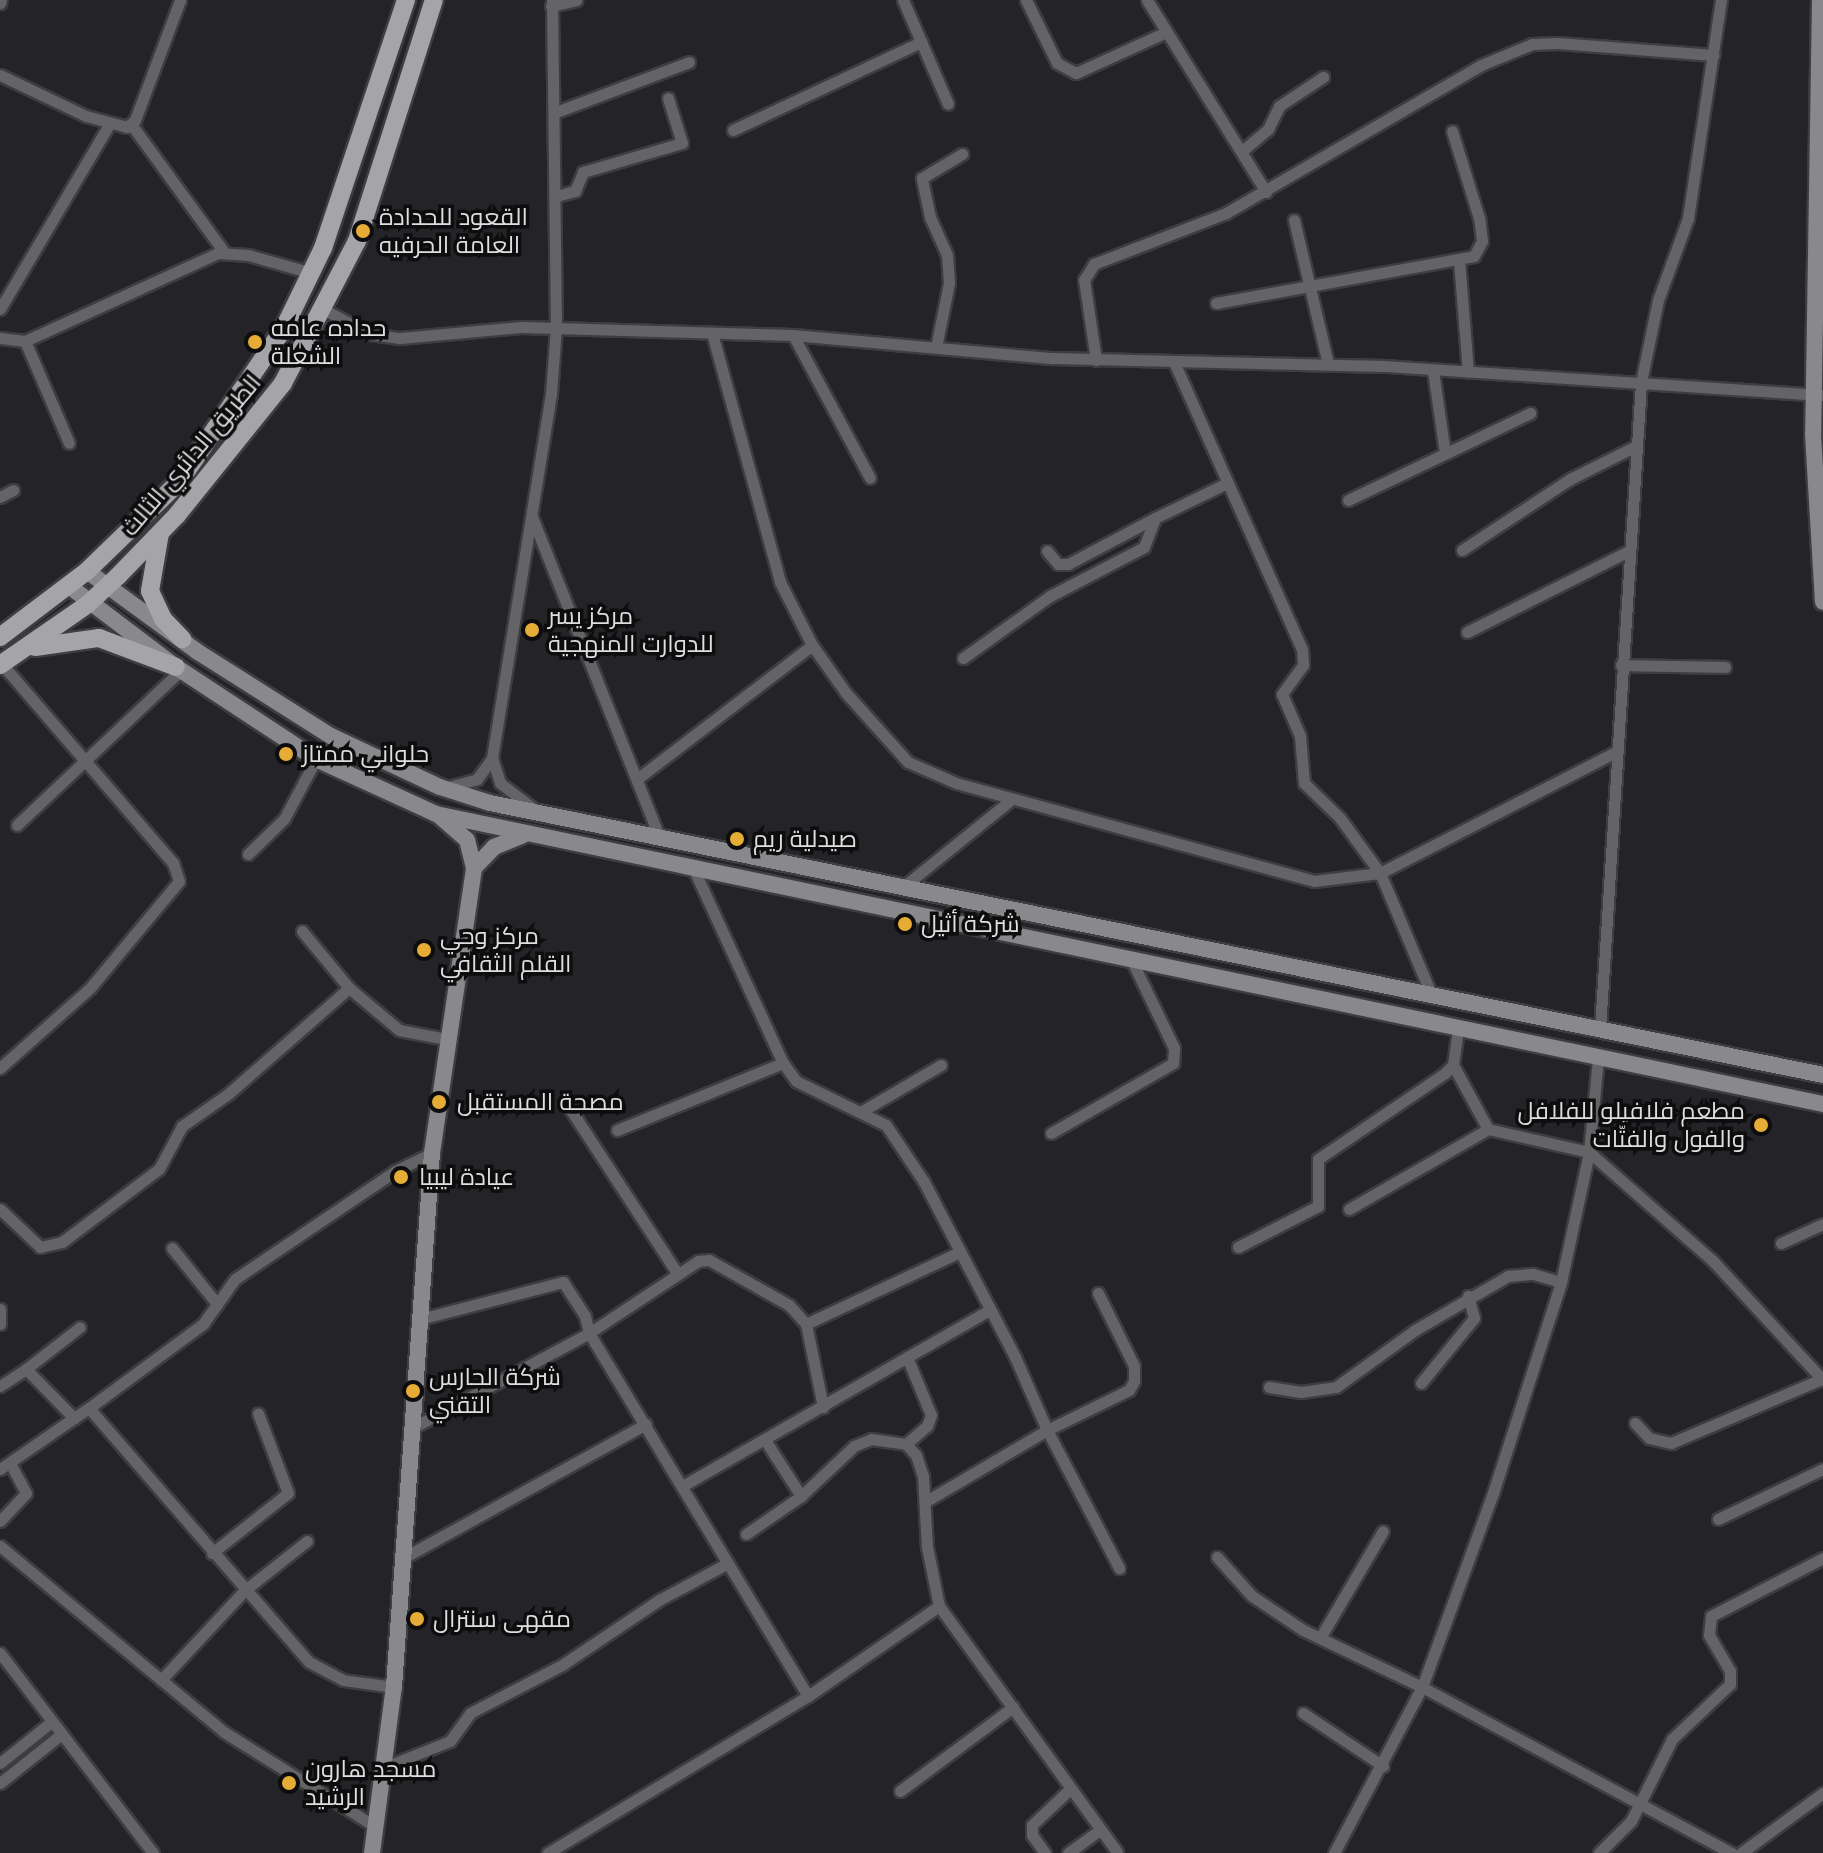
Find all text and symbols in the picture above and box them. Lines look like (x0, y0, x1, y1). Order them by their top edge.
place label: القعود للحدادة العامة الحرفيه (379, 203, 528, 259)
marker: القعود للحدادة العامة الحرفيه (354, 222, 372, 240)
place label: حداده عامه الشعلة (271, 314, 386, 370)
marker: حداده عامه الشعلة (246, 333, 264, 351)
street label: الطريق الدائري الثالث (115, 368, 267, 542)
place label: مركز يسر للدوارت المنهجية (548, 602, 714, 658)
marker: مركز يسر للدوارت المنهجية (523, 621, 541, 639)
place label: حلواني ممتاز (302, 740, 429, 768)
marker: حلواني ممتاز (277, 745, 295, 763)
place label: صيدلية ريم (753, 825, 857, 853)
marker: صيدلية ريم (728, 830, 746, 848)
place label: شركة أثيل (921, 910, 1020, 938)
marker: شركة أثيل (896, 915, 914, 933)
place label: مركز وحي القلم الثقافي (440, 922, 572, 978)
marker: مركز وحي القلم الثقافي (415, 941, 433, 959)
place label: مصحة المستقبل (457, 1088, 624, 1116)
marker: مصحة المستقبل (428, 1091, 450, 1113)
place label: مطعم فلافيلو للفلافل والفول والفتّات (1517, 1097, 1745, 1153)
marker: مطعم فلافيلو للفلافل والفول والفتّات (1752, 1116, 1770, 1134)
place label: عيادة ليبيا (419, 1163, 514, 1191)
marker: عيادة ليبيا (390, 1166, 412, 1188)
place label: شركة الحارس التقني (429, 1363, 561, 1419)
marker: شركة الحارس التقني (404, 1382, 422, 1400)
place label: مقهى سنترال (433, 1605, 571, 1633)
marker: مقهى سنترال (408, 1610, 426, 1628)
place label: مسجد هارون الرشيد (305, 1755, 436, 1811)
marker: مسجد هارون الرشيد (280, 1774, 298, 1792)

